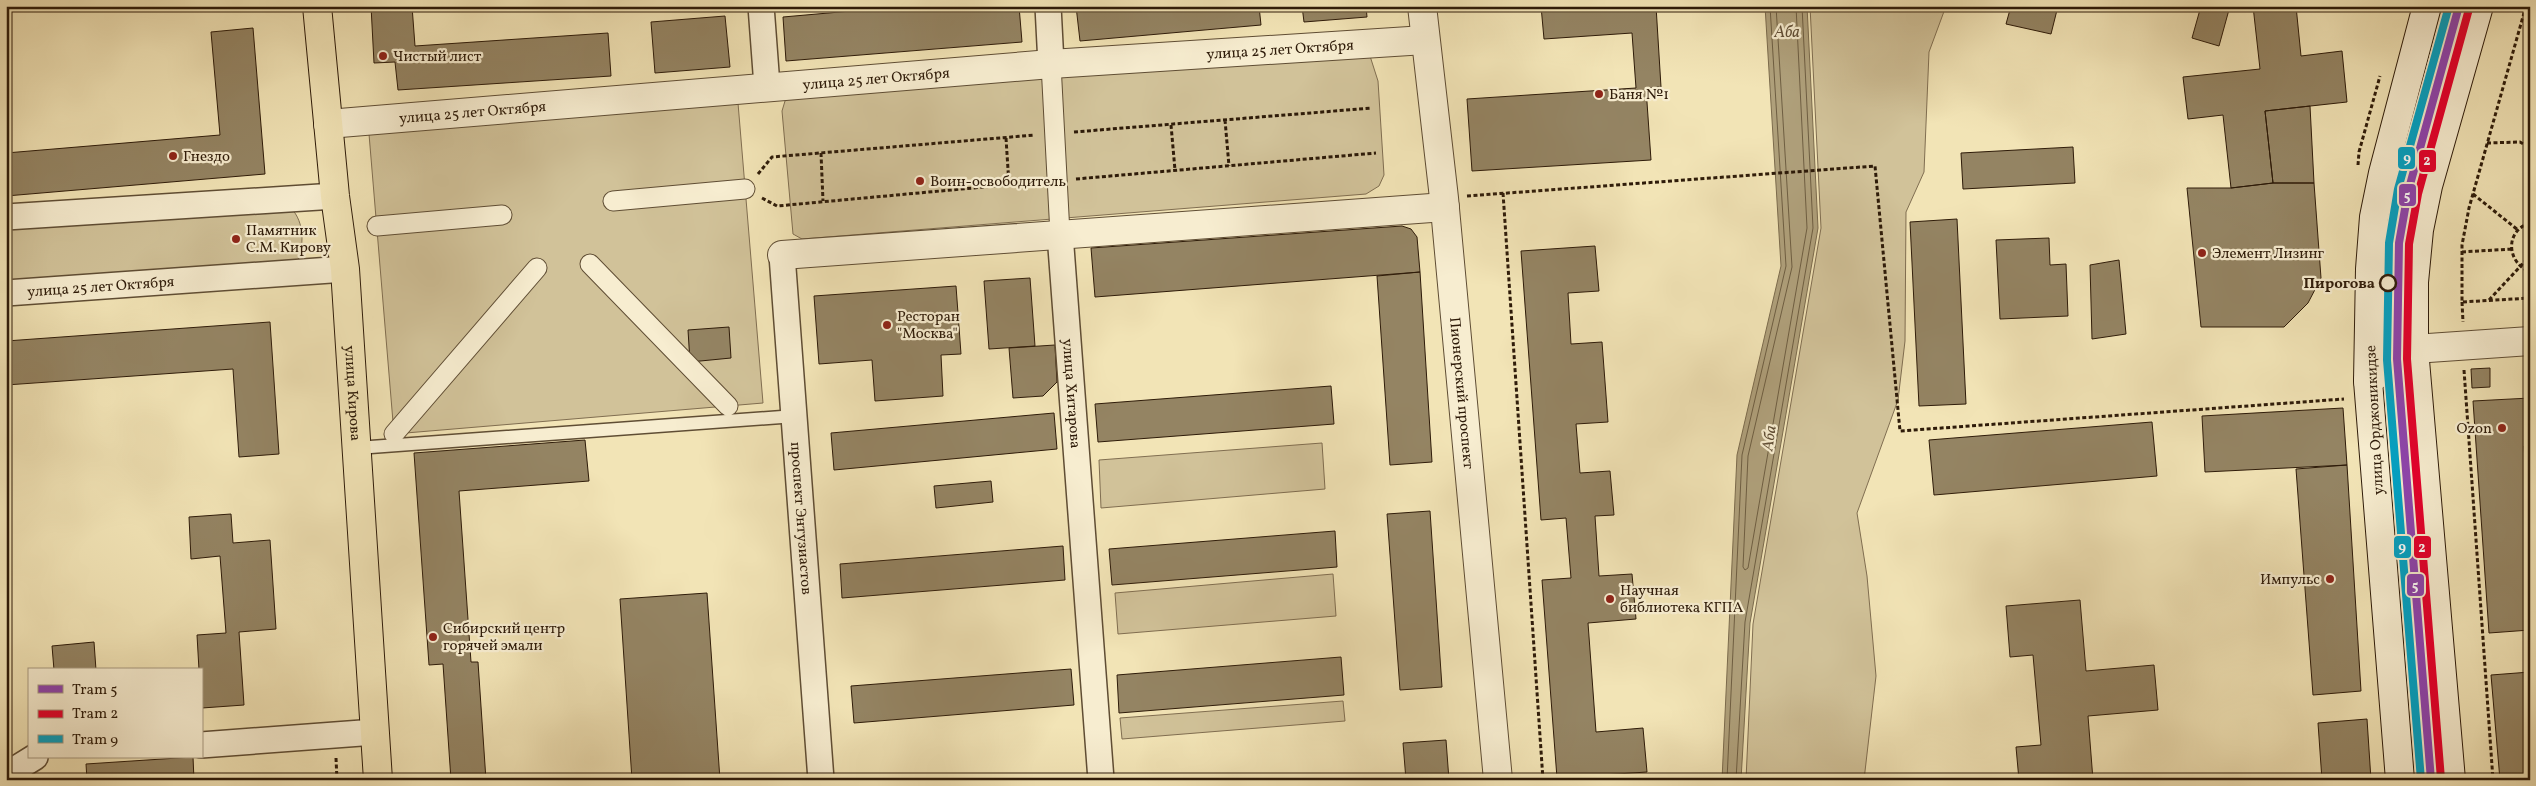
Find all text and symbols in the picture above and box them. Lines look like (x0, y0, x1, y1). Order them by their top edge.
water label: Аба (1773, 22, 1800, 44)
street label: улица 25 лет Октября (1206, 36, 1355, 66)
place label: Чистый лист (393, 47, 482, 68)
marker: Чистый лист (377, 50, 389, 62)
street label: улица 25 лет Октября (802, 63, 951, 97)
place label: Баня №1 (1609, 85, 1669, 106)
marker: Баня №1 (1593, 88, 1605, 100)
street label: улица 25 лет Октября (398, 97, 547, 130)
line badge: 9 (2397, 146, 2416, 170)
place label: Гнездо (183, 147, 230, 168)
line badge: 2 (2418, 149, 2437, 173)
marker: Гнездо (167, 150, 179, 162)
text: 9 (2403, 150, 2411, 169)
text: 2 (2423, 152, 2431, 171)
place label: Воин-освободитель (930, 172, 1066, 193)
marker: Воин-освободитель (914, 175, 926, 187)
line badge: 5 (2398, 183, 2417, 207)
text: 5 (2404, 187, 2411, 206)
place label: Памятник С.М. Кирову (246, 221, 331, 259)
marker: Памятник С.М. Кирову (230, 233, 242, 245)
place label: Элемент Лизинг (2212, 244, 2325, 265)
marker: Элемент Лизинг (2196, 247, 2208, 259)
street label: улица 25 лет Октября (27, 272, 175, 303)
place label: Пирогова (2304, 274, 2375, 295)
marker: Пирогова (2379, 274, 2397, 292)
place label: Ресторан "Москва" (897, 307, 960, 345)
street label: Пионерский проспект (1443, 316, 1478, 470)
marker: Ресторан "Москва" (881, 319, 893, 331)
street label: улица Хитарова (1056, 338, 1085, 449)
street label: улица Орджоникидзе (2361, 344, 2390, 495)
street label: улица Кирова (338, 345, 365, 442)
place label: Ozon (2457, 419, 2492, 440)
marker: Ozon (2496, 422, 2508, 434)
water label: Аба (1757, 424, 1783, 454)
street label: проспект Энтузиастов (784, 441, 816, 596)
line badge: 9 (2393, 535, 2412, 559)
line badge: 2 (2413, 535, 2432, 559)
text: 9 (2398, 539, 2406, 558)
text: 2 (2418, 539, 2426, 558)
place label: Импульс (2260, 570, 2320, 591)
marker: Импульс (2324, 573, 2336, 585)
line badge: 5 (2406, 573, 2425, 597)
text: 5 (2412, 577, 2419, 596)
place label: Научная библиотека КГПА (1620, 581, 1744, 619)
marker: Научная библиотека КГПА (1604, 593, 1616, 605)
place label: Сибирский центр горячей эмали (443, 619, 565, 657)
marker: Сибирский центр горячей эмали (427, 631, 439, 643)
legend (28, 668, 202, 758)
text: Tram 5 (72, 680, 117, 701)
text: Tram 2 (72, 704, 118, 725)
text: Tram 9 (72, 730, 118, 751)

